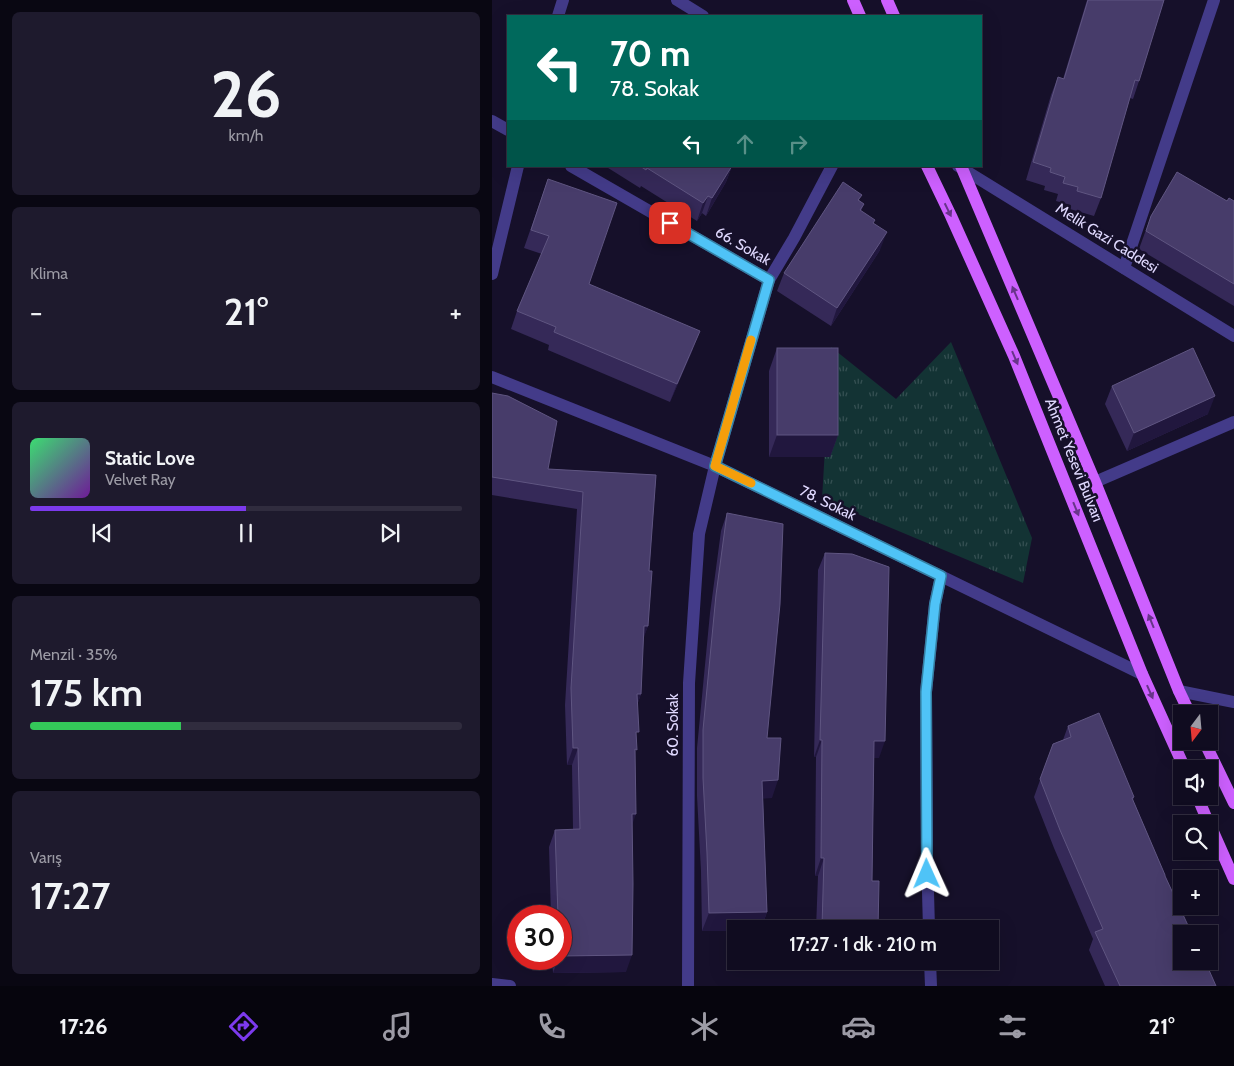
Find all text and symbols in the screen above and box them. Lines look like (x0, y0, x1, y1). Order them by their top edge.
text: 70 m (610, 32, 691, 75)
icon: left (527, 35, 592, 100)
text: 26 (211, 54, 281, 133)
text: 78. Sokak (610, 75, 699, 102)
text: km/h (228, 126, 264, 145)
icon: left (678, 130, 706, 158)
icon: ahead (731, 130, 759, 158)
icon: right (784, 130, 812, 158)
street label: Melik Gazi Caddesi (1052, 199, 1162, 277)
pin (649, 202, 691, 244)
one-way arrow (944, 203, 952, 217)
icon: arrive (656, 209, 684, 237)
street label: 66. Sokak (712, 223, 774, 269)
text: Klima (30, 264, 68, 283)
one-way arrow (1011, 285, 1019, 300)
text: 21° (224, 288, 268, 335)
text: − (30, 295, 42, 329)
text: + (450, 295, 462, 329)
one-way arrow (1011, 351, 1019, 365)
street label: Ahmet Yesevi Bulvarı (1041, 395, 1107, 525)
text: Static Love (105, 447, 195, 470)
text: Velvet Ray (105, 470, 176, 489)
street label: 78. Sokak (797, 482, 859, 525)
one-way arrow (1072, 502, 1080, 516)
icon: previous (88, 519, 116, 547)
icon: pause (232, 519, 260, 547)
icon: next (376, 519, 404, 547)
one-way arrow (1147, 613, 1154, 628)
text: Menzil · 35% (30, 645, 117, 664)
text: 175 km (30, 669, 143, 716)
one-way arrow (1147, 685, 1155, 699)
street label: 60. Sokak (664, 693, 682, 756)
north arrow (1173, 705, 1218, 750)
map controls (1173, 705, 1218, 970)
button: sound (1173, 760, 1218, 805)
button: search (1173, 815, 1218, 860)
position arrow (900, 847, 952, 899)
text: Varış (30, 848, 62, 867)
button: + (1173, 870, 1218, 915)
text: 17:27 (30, 872, 110, 919)
speed limit sign: 30 (507, 905, 572, 970)
button: − (1173, 925, 1218, 970)
text: 17:27 · 1 dk · 210 m (789, 933, 937, 956)
icon: directions (226, 1009, 261, 1044)
icon: music (380, 1009, 415, 1044)
icon: phone (534, 1009, 569, 1044)
icon: climate (687, 1009, 722, 1044)
icon: car (841, 1009, 876, 1044)
icon: filters (995, 1009, 1030, 1044)
text: 17:26 (59, 1013, 108, 1040)
text: 21° (1149, 1013, 1175, 1040)

